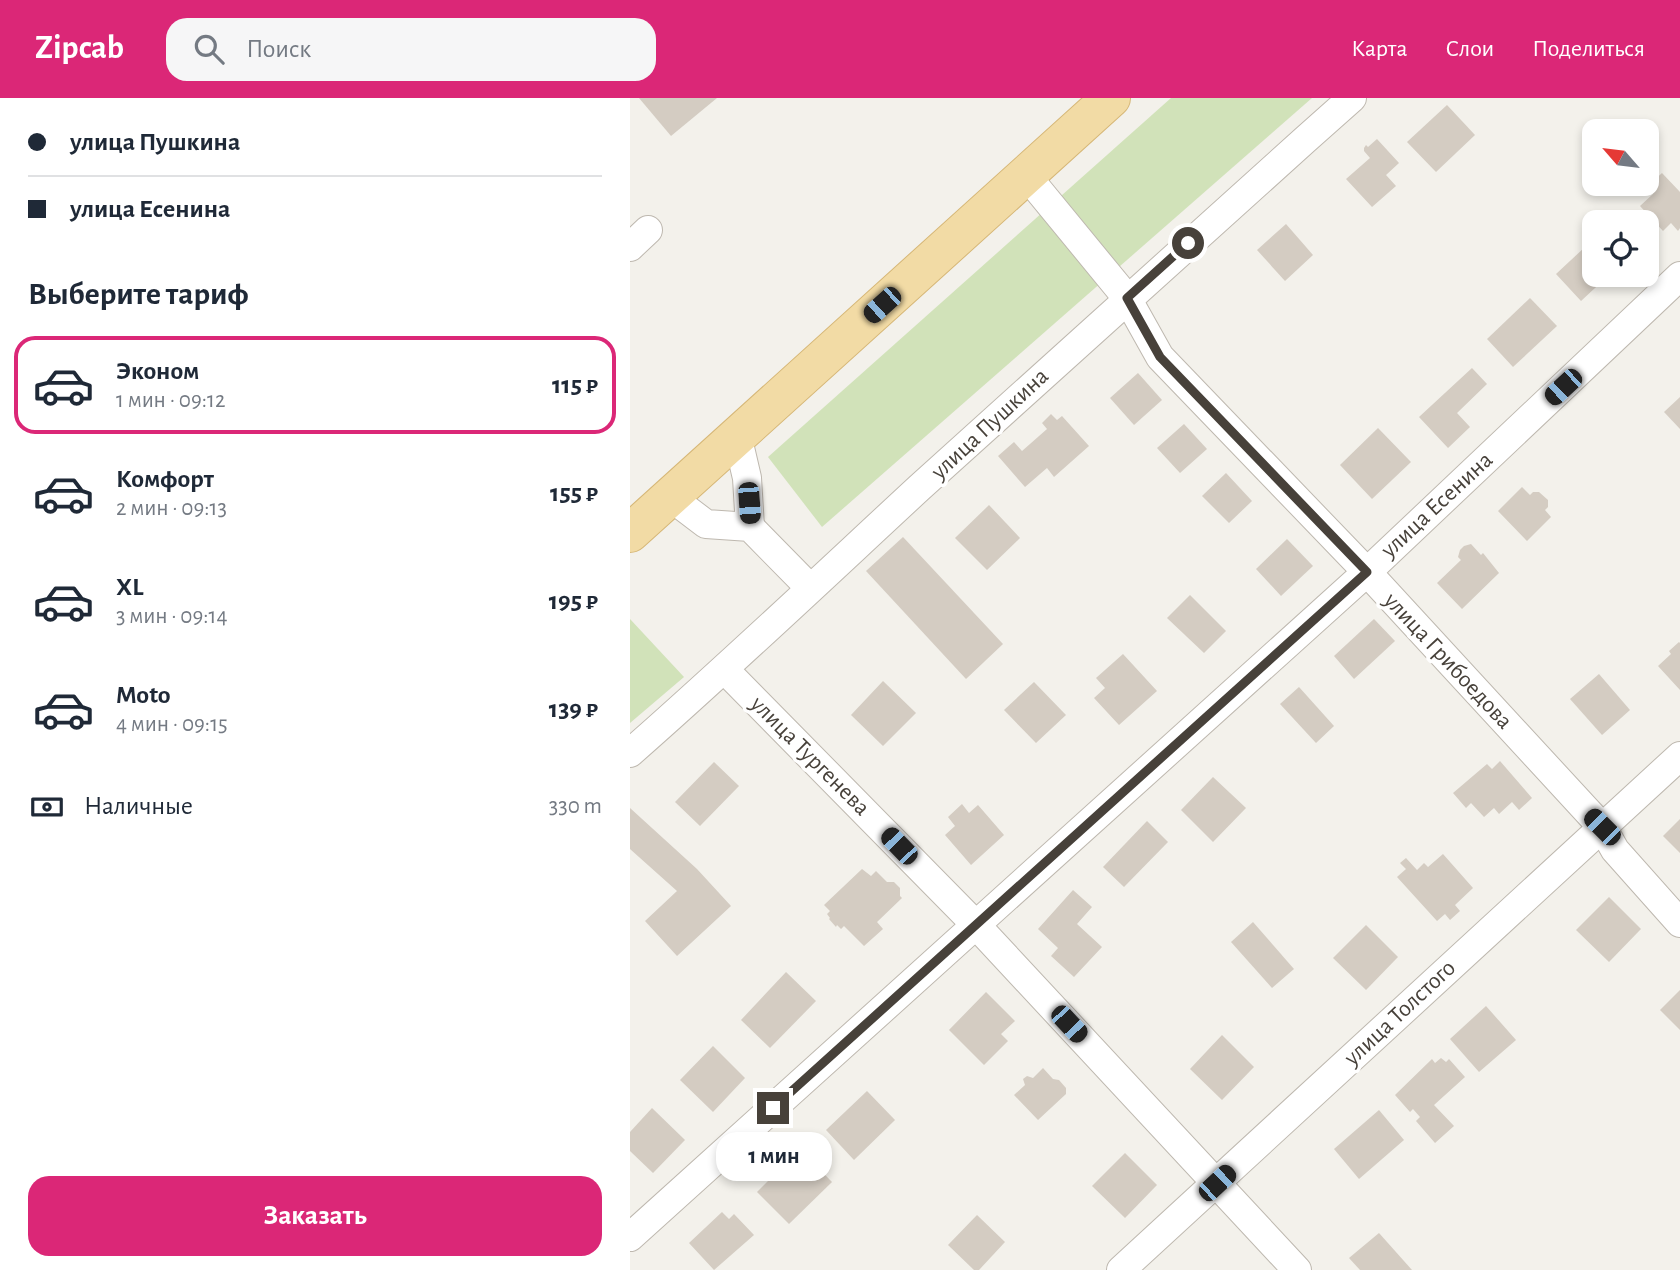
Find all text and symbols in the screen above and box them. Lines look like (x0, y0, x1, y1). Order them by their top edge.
search box (166, 18, 656, 81)
icon: search (190, 30, 228, 68)
text: Zipcab (35, 32, 124, 65)
text: Поиск (246, 36, 311, 62)
text: Карта (1351, 37, 1407, 61)
text: Слои (1445, 37, 1494, 61)
text: Поделиться (1532, 37, 1645, 61)
north arrow (1582, 119, 1659, 196)
map controls (1582, 119, 1659, 287)
text: улица Пушкина (70, 129, 240, 155)
text: улица Есенина (70, 196, 230, 222)
button: locate (1582, 210, 1659, 287)
route start (1172, 227, 1204, 259)
text: Выберите тариф (28, 278, 249, 310)
car (860, 283, 905, 327)
icon: car (32, 354, 95, 417)
text: Эконом (116, 358, 199, 384)
street label: улица Пушкина (926, 364, 1053, 485)
car (1541, 365, 1586, 409)
text: 115 ₽ (552, 372, 598, 398)
text: 1 мин · 09:12 (116, 389, 225, 412)
street label: улица Есенина (1376, 448, 1497, 563)
icon: car (32, 462, 95, 525)
text: Комфорт (116, 466, 214, 492)
text: 155 ₽ (550, 480, 598, 506)
car (738, 481, 761, 525)
text: 2 мин · 09:13 (116, 497, 227, 520)
icon: car (32, 570, 95, 633)
text: XL (116, 574, 143, 600)
text: 195 ₽ (549, 588, 598, 614)
street label: улица Грибоедова (1378, 588, 1517, 734)
text: 3 мин · 09:14 (116, 605, 228, 628)
icon: car (32, 678, 95, 741)
text: Moto (116, 682, 171, 708)
street label: улица Тургенева (745, 691, 874, 820)
text: 139 ₽ (549, 696, 598, 722)
text: 4 мин · 09:15 (116, 713, 228, 736)
icon: cash (28, 788, 66, 826)
text: Наличные (84, 793, 193, 819)
text: 330 m (549, 795, 602, 818)
car (1580, 805, 1625, 849)
car (877, 824, 922, 868)
street label: улица Толстого (1339, 956, 1460, 1071)
car (1047, 1001, 1092, 1047)
route end (757, 1092, 789, 1124)
callout: 1 мин (715, 1132, 831, 1182)
text: 1 мин (748, 1145, 800, 1168)
car (1195, 1161, 1240, 1205)
button: Заказать (28, 1176, 602, 1256)

